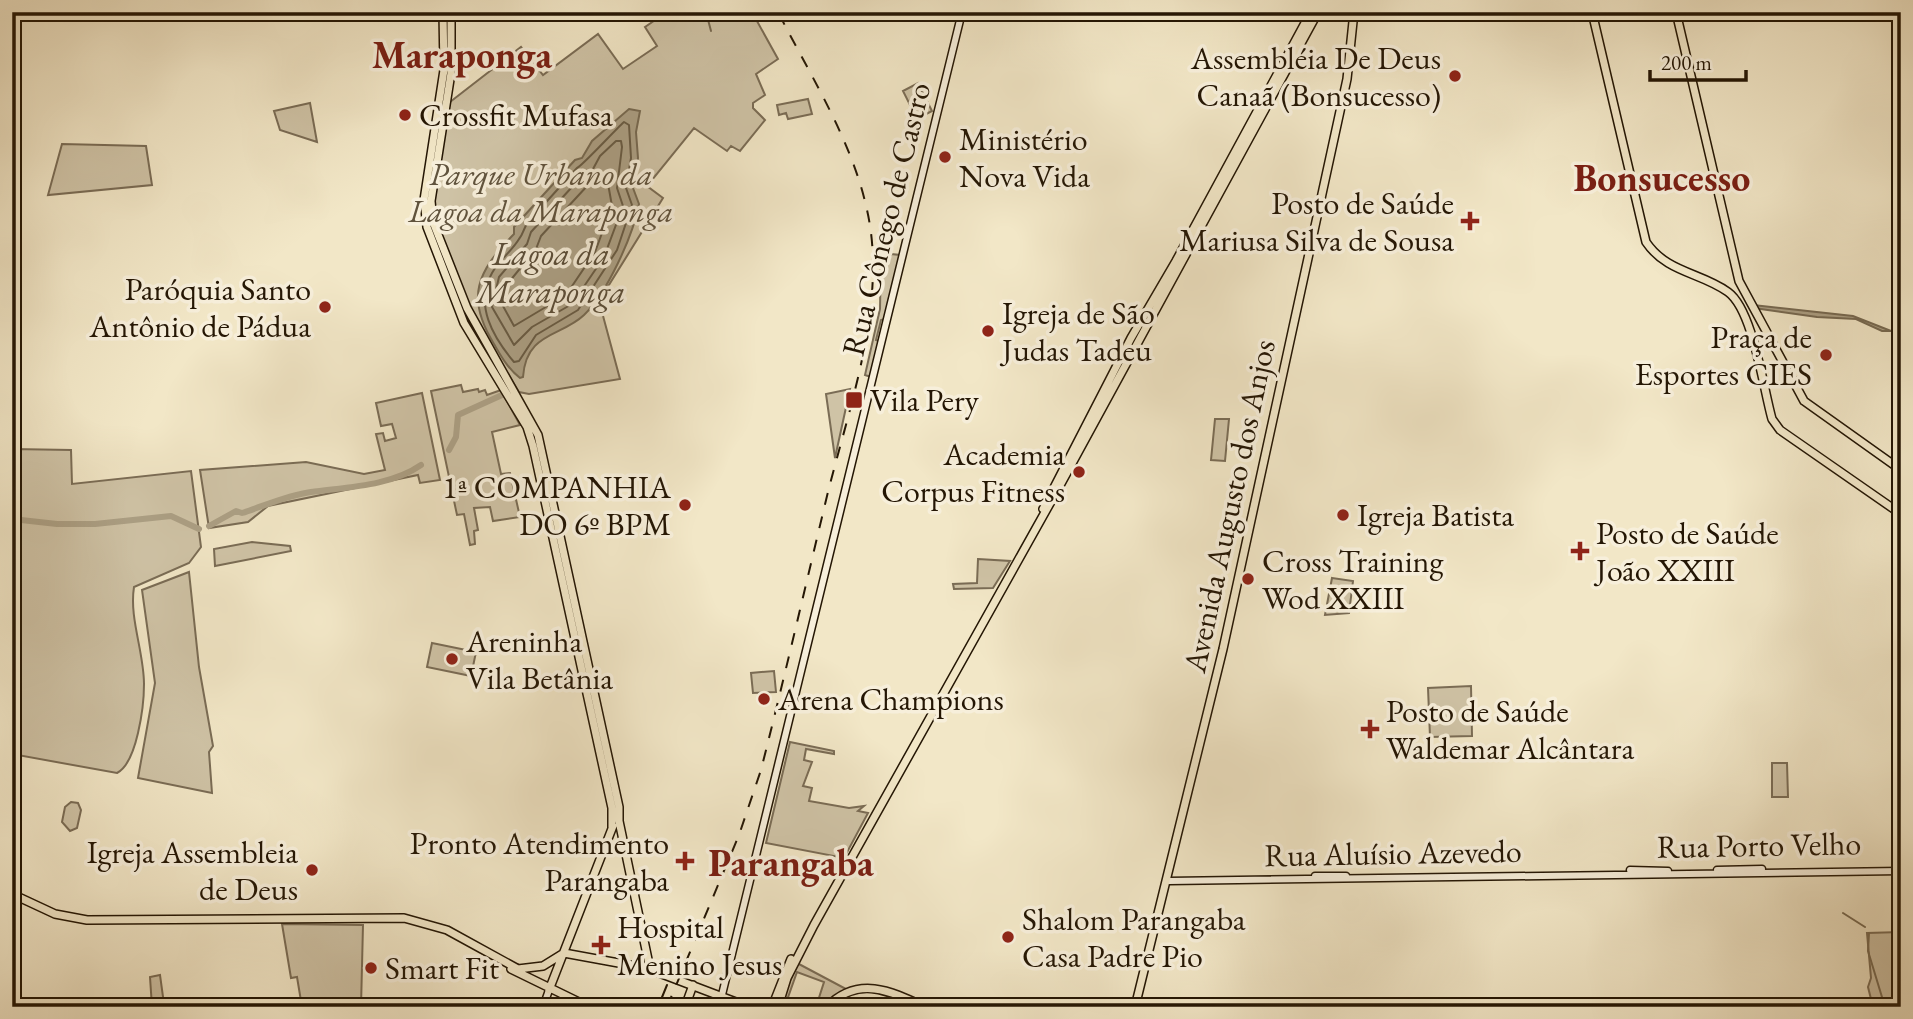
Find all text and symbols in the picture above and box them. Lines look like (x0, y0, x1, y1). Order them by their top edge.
district label: Maraponga (372, 30, 553, 79)
place label: Assembléia De Deus Canaã (Bonsucesso) (1190, 37, 1441, 116)
scale bar (1650, 38, 1747, 82)
text: 200 m (1661, 49, 1712, 76)
marker: Assembléia De Deus Canaã (Bonsucesso) (1447, 68, 1463, 84)
street label: Rua Cônego de Castro (832, 78, 940, 360)
place label: Crossfit Mufasa (419, 94, 613, 136)
marker: Crossfit Mufasa (397, 107, 413, 123)
place label: Ministério Nova Vida (959, 118, 1090, 197)
marker: Ministério Nova Vida (937, 149, 953, 165)
park label: Parque Urbano da Lagoa da Maraponga (408, 153, 674, 232)
district label: Bonsucesso (1574, 153, 1750, 202)
place label: Posto de Saúde Mariusa Silva de Sousa (1179, 182, 1454, 261)
marker: Posto de Saúde Mariusa Silva de Sousa (1460, 211, 1480, 231)
water label: Lagoa da Maraponga (475, 232, 625, 313)
place label: Paróquia Santo Antônio de Pádua (88, 268, 311, 347)
place label: Igreja de São Judas Tadeu (999, 292, 1155, 371)
marker: Paróquia Santo Antônio de Pádua (317, 299, 333, 315)
place label: Praça de Esportes CIES (1635, 316, 1812, 395)
marker: Igreja de São Judas Tadeu (980, 323, 996, 339)
street label: Avenida Augusto dos Anjos (1173, 336, 1285, 677)
marker: Praça de Esportes CIES (1818, 347, 1834, 363)
place label: Vila Pery (870, 379, 980, 421)
marker: Vila Pery (844, 390, 864, 410)
place label: Academia Corpus Fitness (881, 433, 1065, 512)
marker: Academia Corpus Fitness (1071, 464, 1087, 480)
place label: 1ª COMPANHIA DO 6º BPM (442, 466, 672, 545)
place label: Igreja Batista (1357, 494, 1514, 536)
marker: 1ª COMPANHIA DO 6º BPM (677, 497, 693, 513)
marker: Igreja Batista (1335, 507, 1351, 523)
place label: Posto de Saúde João XXIII (1593, 512, 1779, 591)
place label: Cross Training Wod XXIII (1262, 540, 1444, 619)
marker: Posto de Saúde João XXIII (1570, 541, 1590, 561)
marker: Cross Training Wod XXIII (1240, 571, 1256, 587)
place label: Areninha Vila Betânia (465, 620, 613, 699)
marker: Areninha Vila Betânia (444, 651, 460, 667)
place label: Arena Champions (777, 678, 1004, 720)
place label: Posto de Saúde Waldemar Alcântara (1386, 690, 1635, 769)
marker: Arena Champions (756, 691, 772, 707)
marker: Posto de Saúde Waldemar Alcântara (1360, 719, 1380, 739)
place label: Pronto Atendimento Parangaba (410, 822, 669, 901)
street label: Rua Porto Velho (1656, 822, 1862, 868)
street label: Rua Aluísio Azevedo (1264, 830, 1522, 876)
place label: Igreja Assembleia de Deus (87, 831, 298, 910)
district label: Parangaba (708, 838, 874, 887)
marker: Pronto Atendimento Parangaba (675, 851, 695, 871)
marker: Igreja Assembleia de Deus (304, 862, 320, 878)
place label: Shalom Parangaba Casa Padre Pio (1022, 898, 1246, 977)
place label: Hospital Menino Jesus (617, 906, 782, 985)
marker: Shalom Parangaba Casa Padre Pio (1000, 929, 1016, 945)
marker: Hospital Menino Jesus (591, 935, 611, 955)
place label: Smart Fit (385, 947, 499, 989)
marker: Smart Fit (363, 960, 379, 976)

